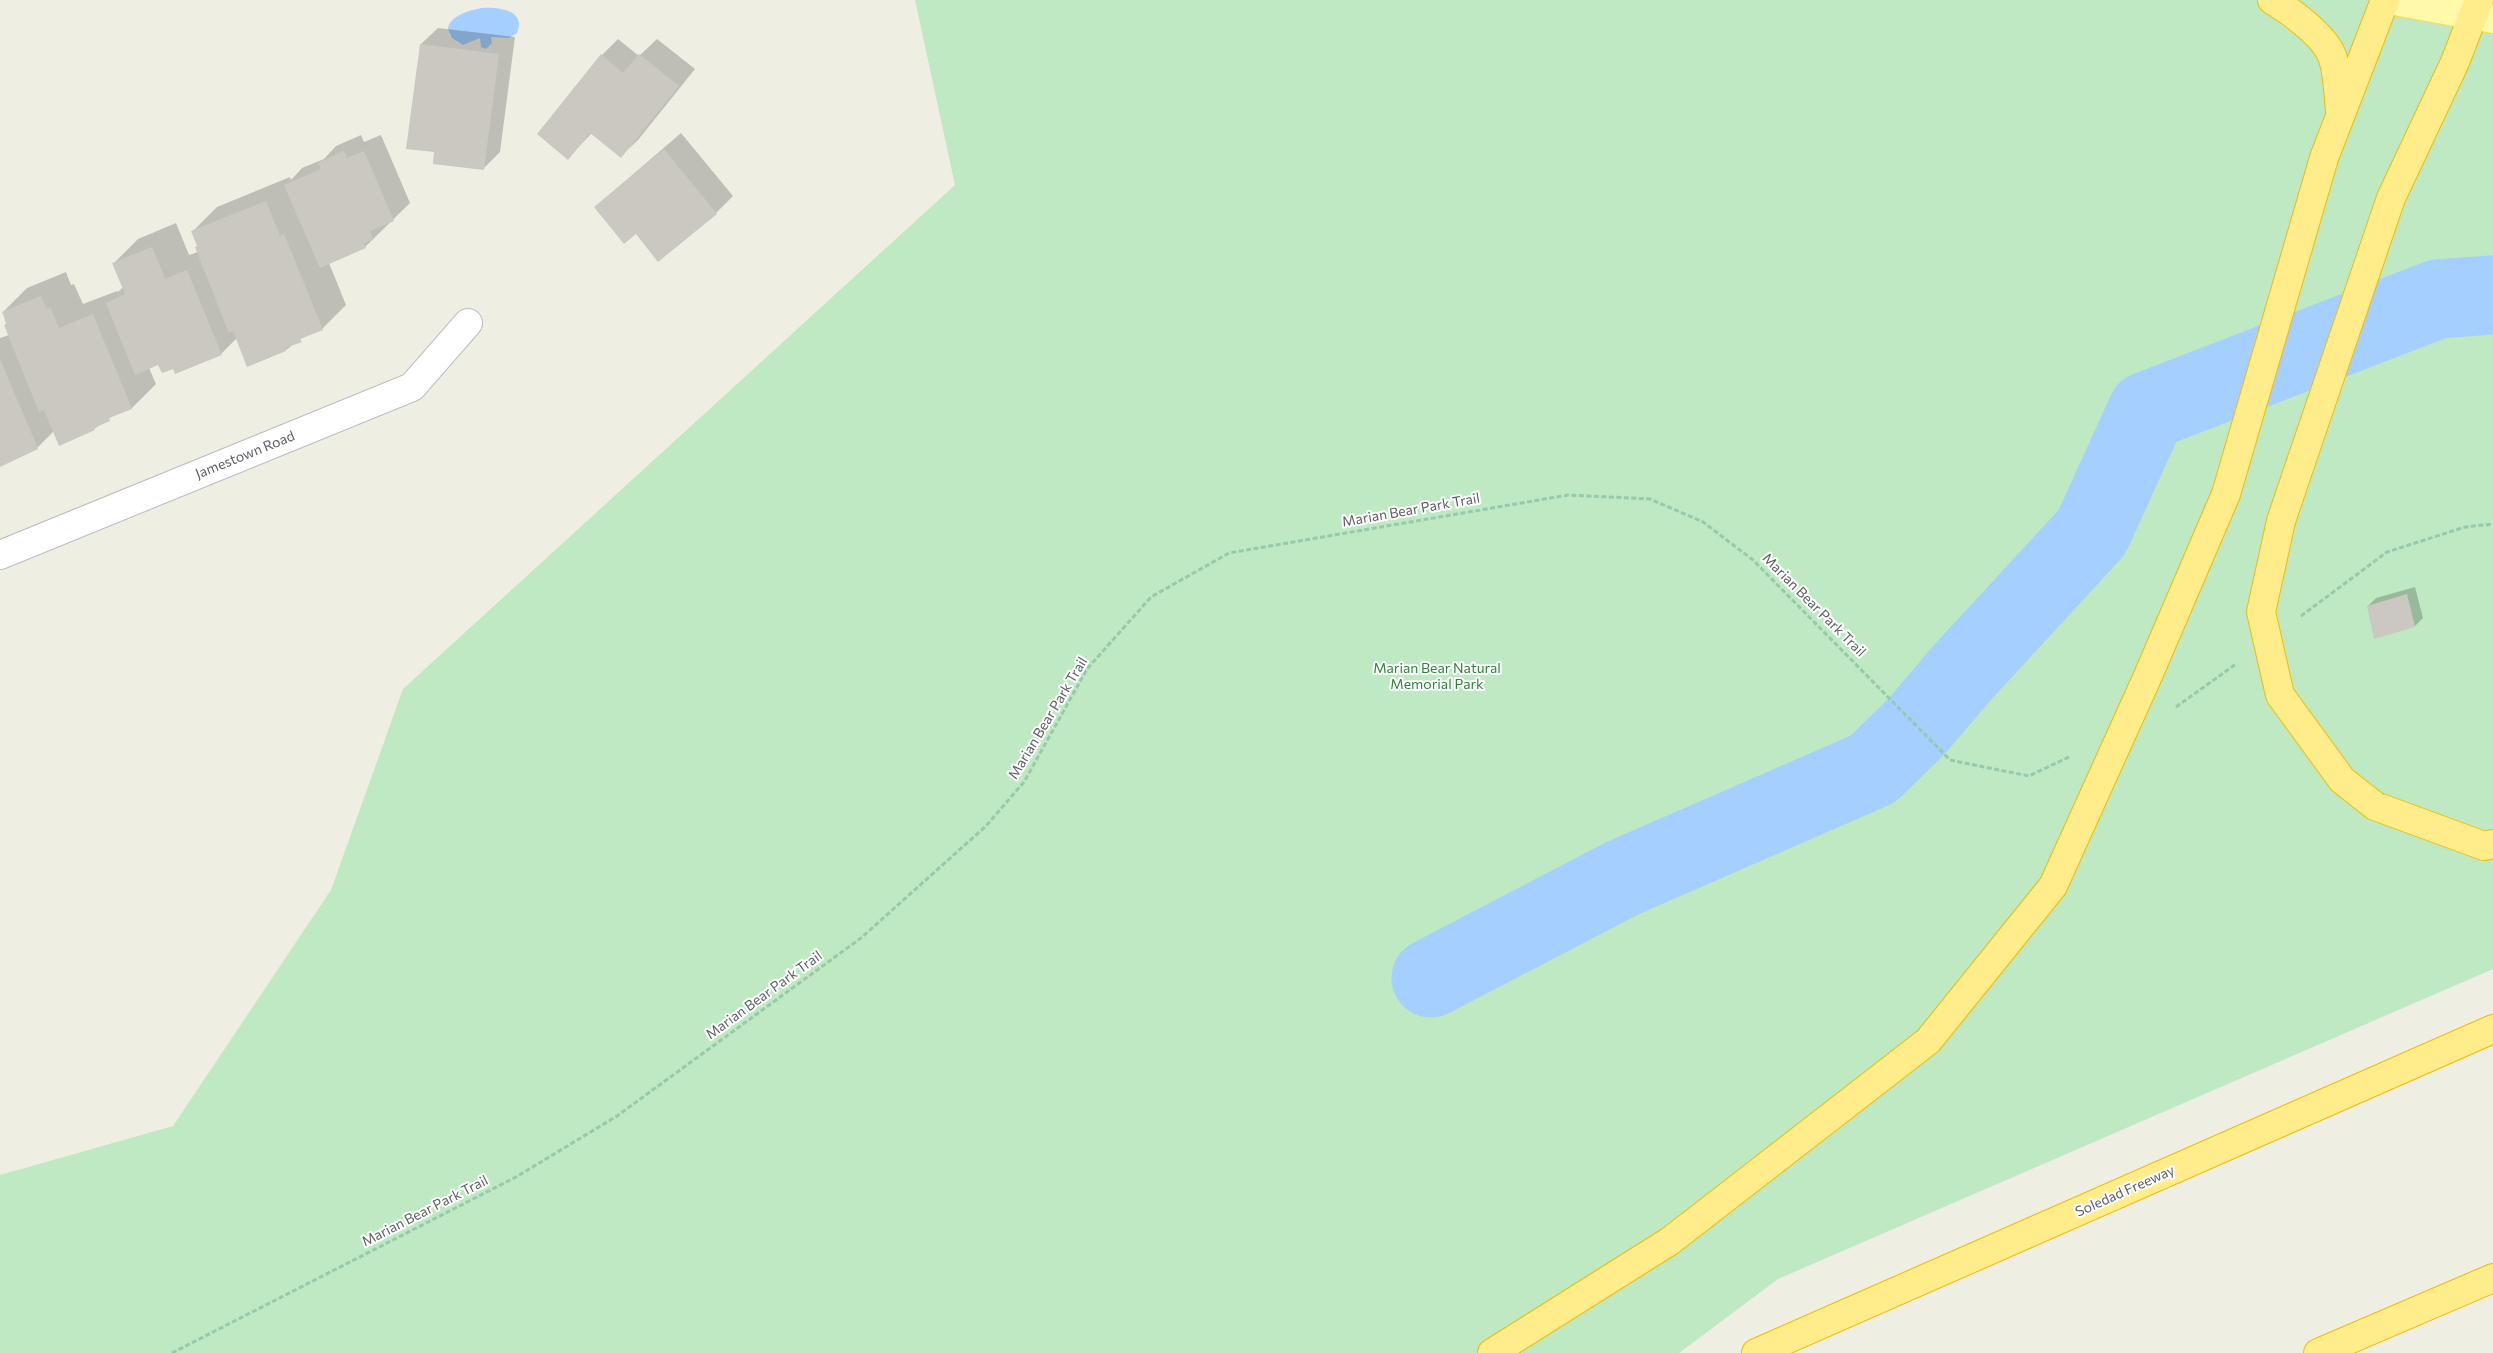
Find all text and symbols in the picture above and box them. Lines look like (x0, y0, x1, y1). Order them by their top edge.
street label: Jamestown Road (193, 427, 297, 483)
street label: Marian Bear Park Trail (1341, 490, 1481, 530)
street label: Marian Bear Park Trail (1759, 550, 1869, 660)
street label: Marian Bear Park Trail (1005, 654, 1091, 782)
park label: Marian Bear Natural Memorial Park (1373, 660, 1501, 692)
street label: Marian Bear Park Trail (703, 947, 825, 1043)
street label: Soledad Freeway (2073, 1162, 2177, 1220)
street label: Marian Bear Park Trail (359, 1172, 491, 1250)

